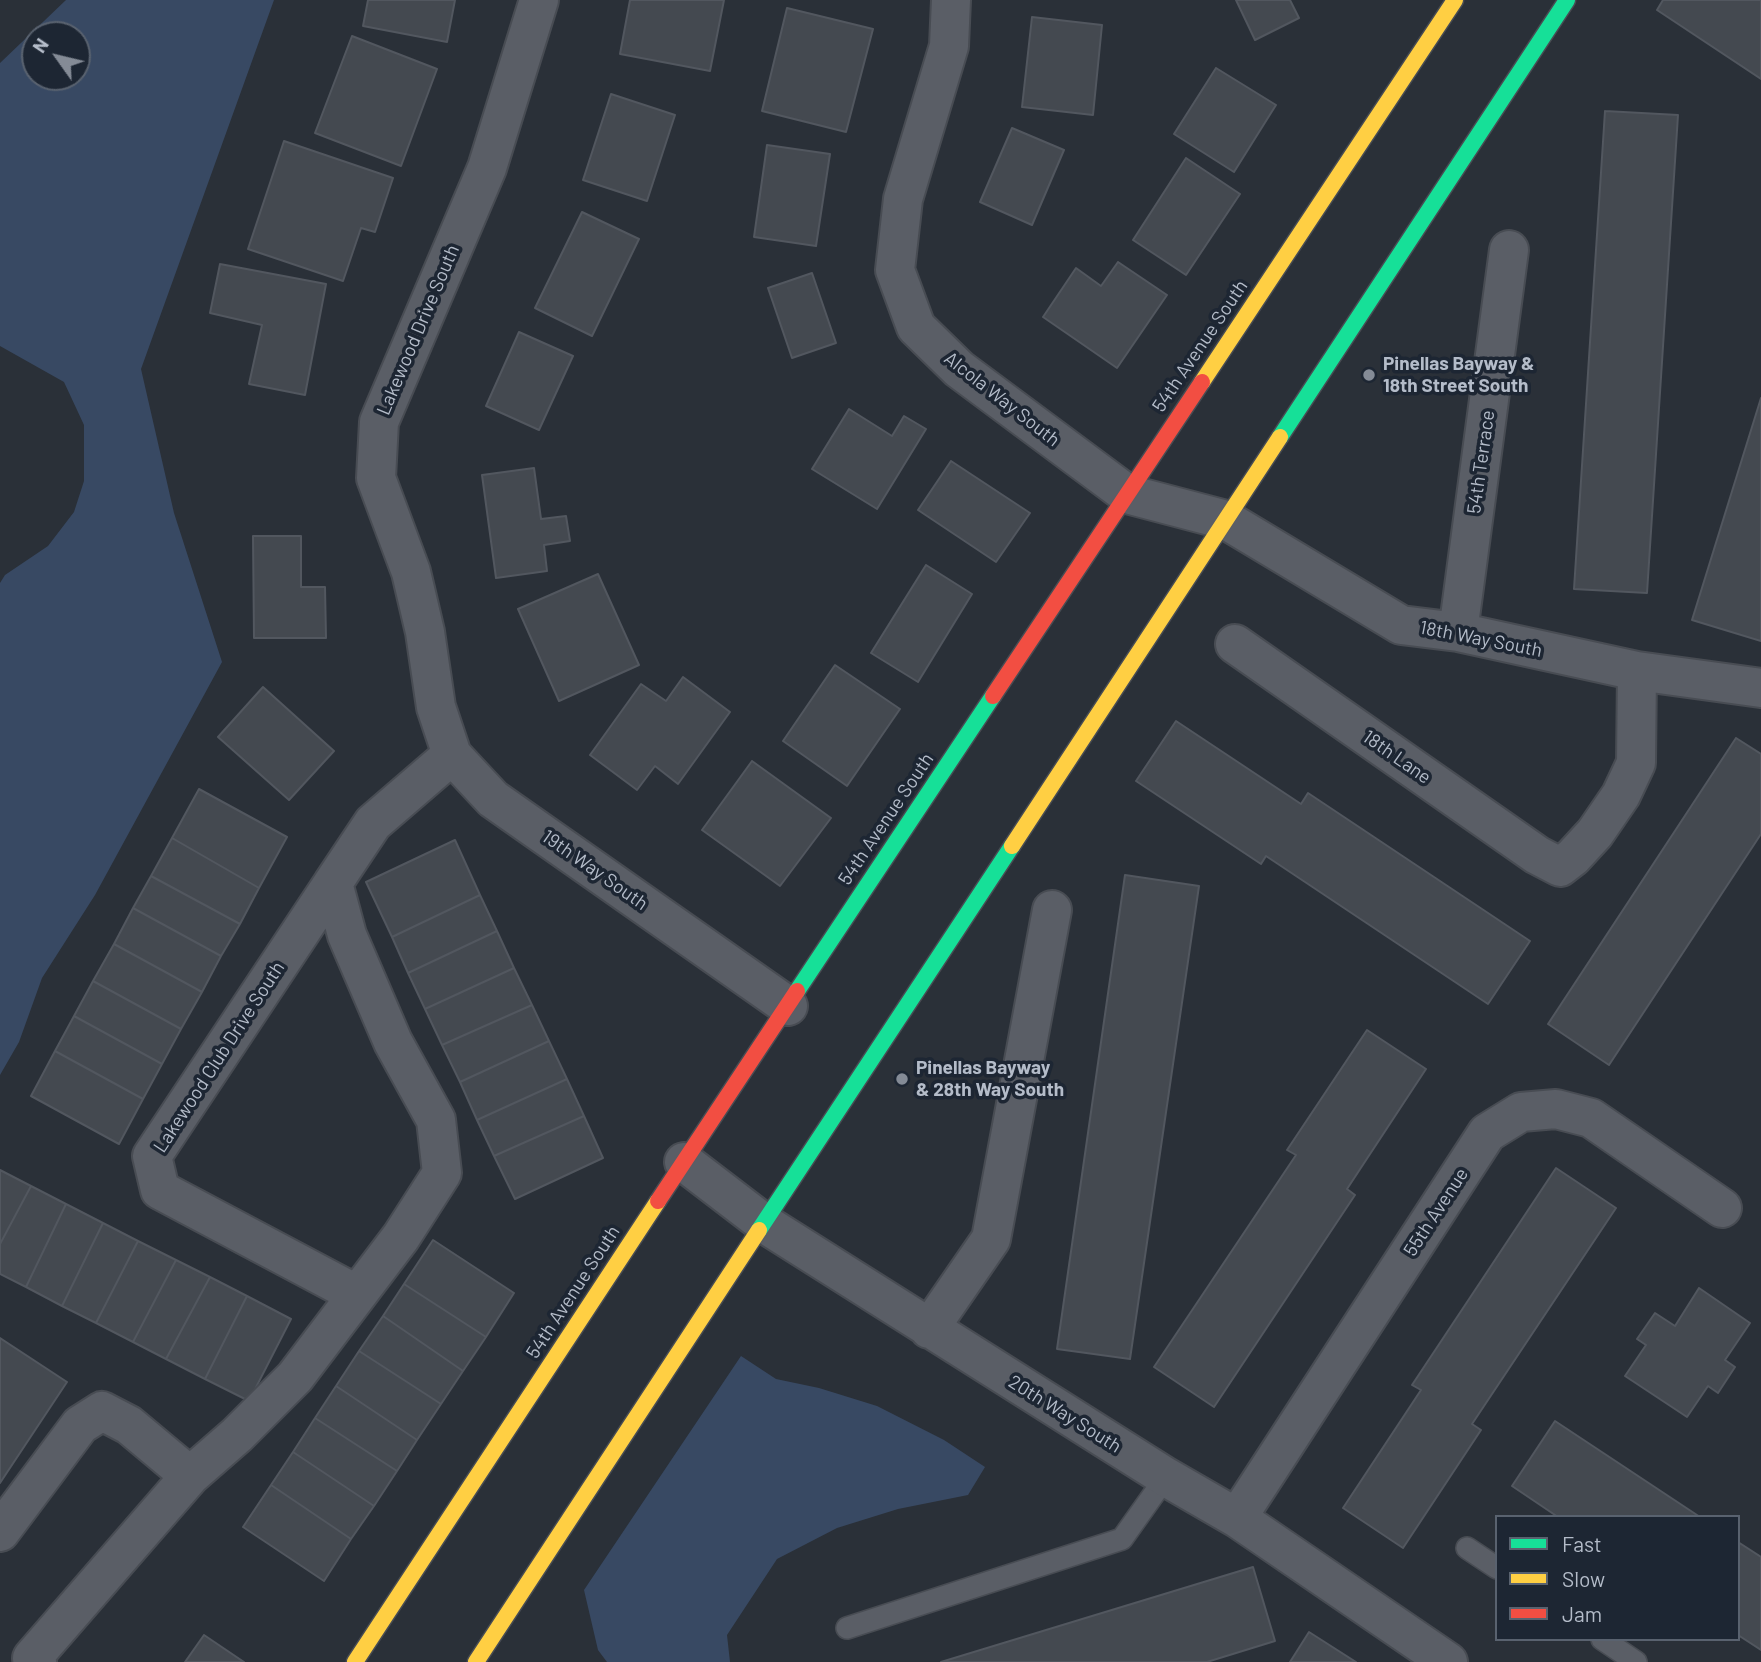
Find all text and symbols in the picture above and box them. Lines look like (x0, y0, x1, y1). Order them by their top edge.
north arrow (21, 21, 91, 91)
text: N (27, 33, 53, 57)
street label: Lakewood Drive South (372, 241, 464, 419)
street label: 54th Avenue South (1147, 276, 1253, 416)
street label: Alcola Way South (940, 347, 1064, 451)
place label: Pinellas Bayway & 18th Street South (1383, 353, 1535, 397)
marker: Pinellas Bayway & 18th Street South (1361, 367, 1377, 383)
street label: 54th Terrace (1462, 409, 1500, 515)
street label: 18th Way South (1418, 616, 1544, 662)
street label: 18th Lane (1358, 725, 1436, 789)
street label: 54th Avenue South (833, 749, 939, 889)
street label: 19th Way South (538, 825, 652, 915)
street label: Lakewood Club Drive South (149, 957, 289, 1157)
place label: Pinellas Bayway & 28th Way South (916, 1057, 1064, 1101)
marker: Pinellas Bayway & 28th Way South (894, 1071, 910, 1087)
street label: 55th Avenue (1399, 1163, 1473, 1261)
street label: 54th Avenue South (521, 1221, 625, 1363)
street label: 20th Way South (1004, 1370, 1126, 1458)
legend (1495, 1515, 1740, 1641)
text: Fast (1562, 1531, 1602, 1556)
text: Slow (1562, 1566, 1605, 1591)
text: Jam (1562, 1601, 1602, 1626)

